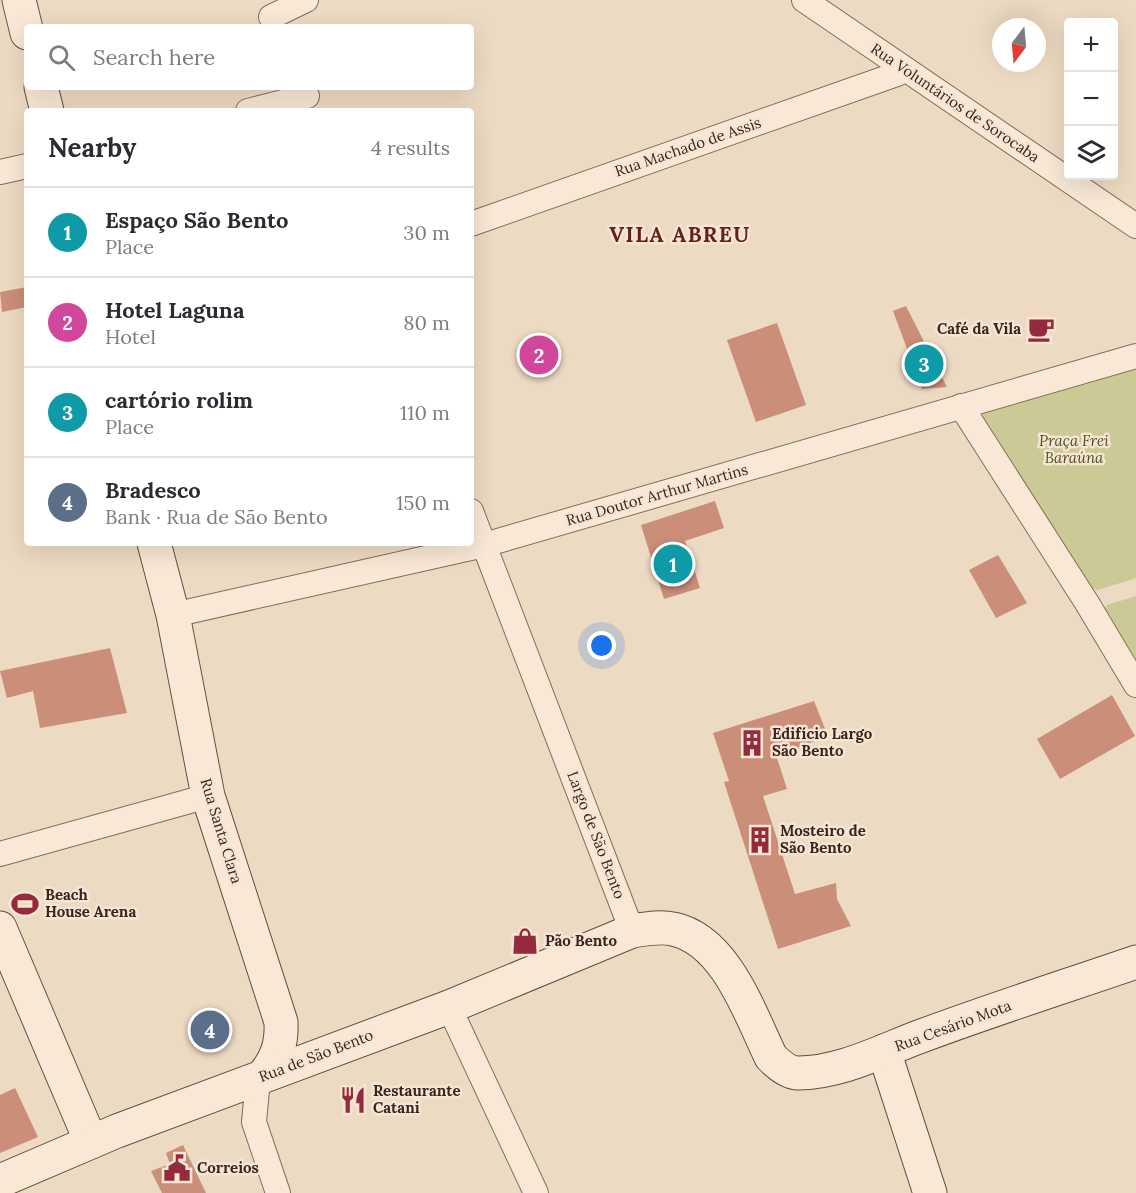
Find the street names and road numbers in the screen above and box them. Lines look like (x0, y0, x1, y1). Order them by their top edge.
street label: Rua Voluntários de Sorocaba (867, 39, 1044, 166)
street label: Rua Machado de Assis (612, 113, 764, 180)
street label: Rua Doutor Arthur Martins (564, 459, 750, 530)
street label: Largo de São Bento (563, 768, 630, 902)
street label: Rua Santa Clara (196, 776, 247, 886)
street label: Rua Cesário Mota (892, 996, 1014, 1055)
street label: Rua de São Bento (256, 1025, 376, 1086)

